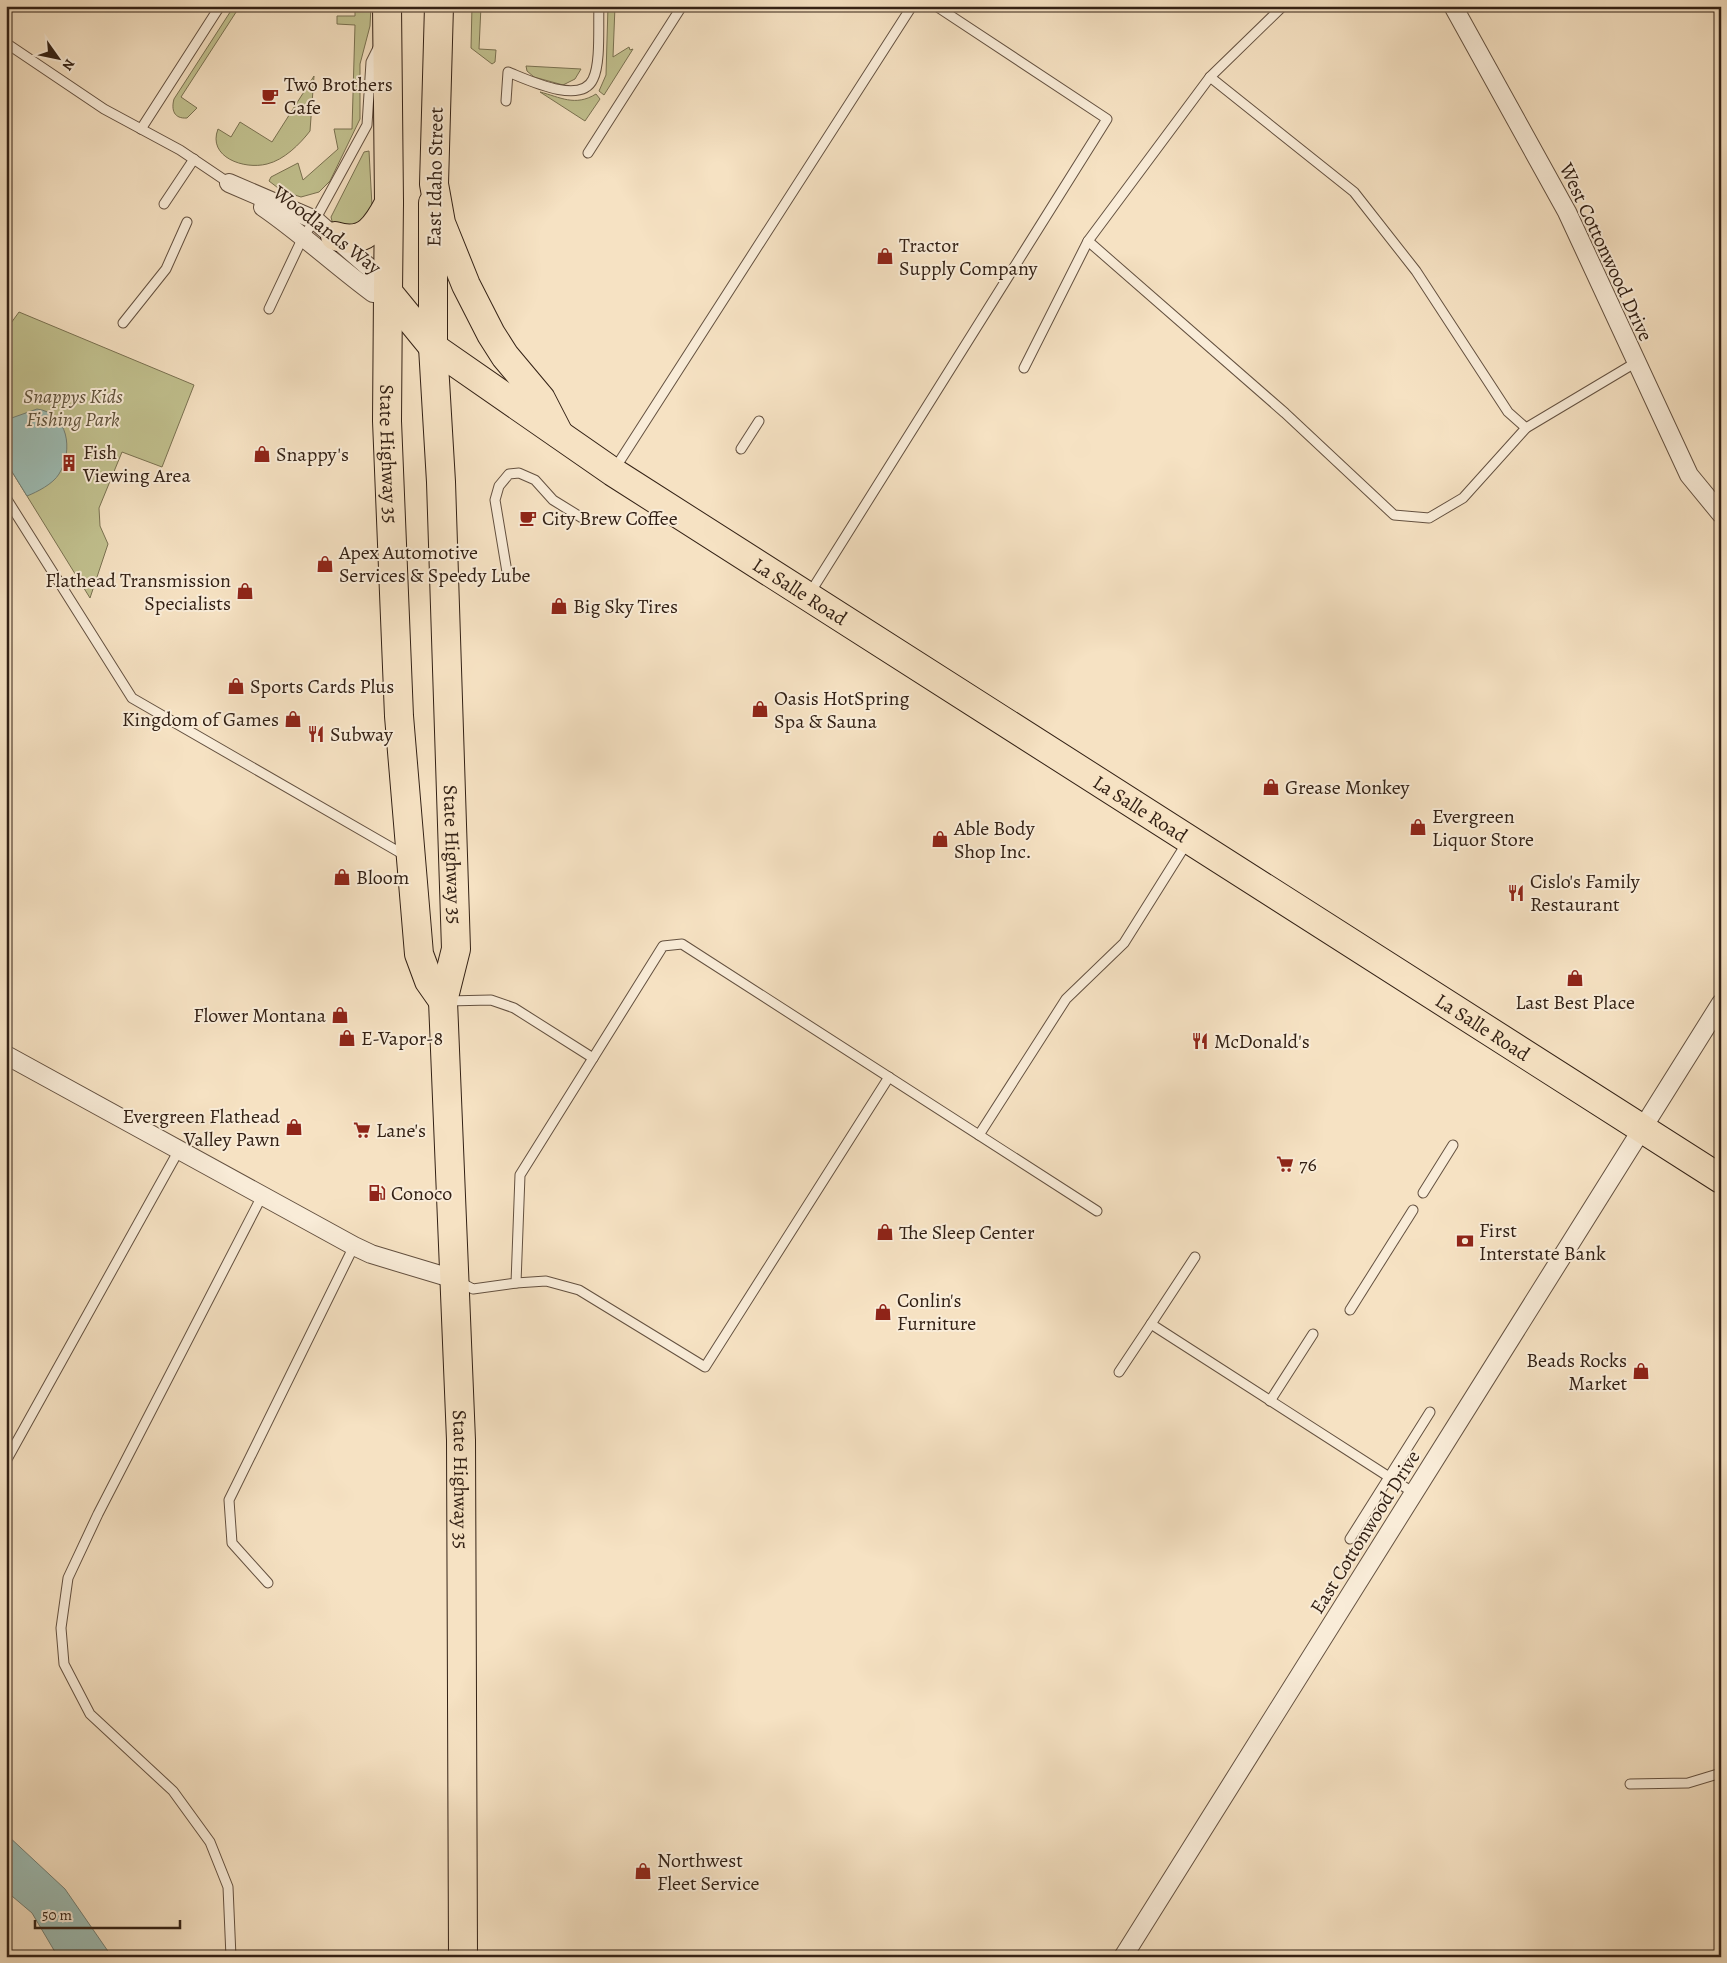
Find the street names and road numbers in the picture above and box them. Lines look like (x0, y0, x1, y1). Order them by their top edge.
street label: East Idaho Street (420, 106, 450, 247)
street label: West Cottonwood Drive (1552, 158, 1659, 346)
street label: Woodlands Way (266, 179, 388, 282)
street label: State Highway 35 (373, 384, 405, 524)
street label: La Salle Road (747, 551, 853, 632)
street label: La Salle Road (1088, 768, 1193, 849)
street label: State Highway 35 (437, 784, 469, 925)
street label: La Salle Road (1430, 987, 1536, 1067)
street label: State Highway 35 (446, 1409, 475, 1549)
street label: East Cottonwood Drive (1304, 1445, 1426, 1619)

